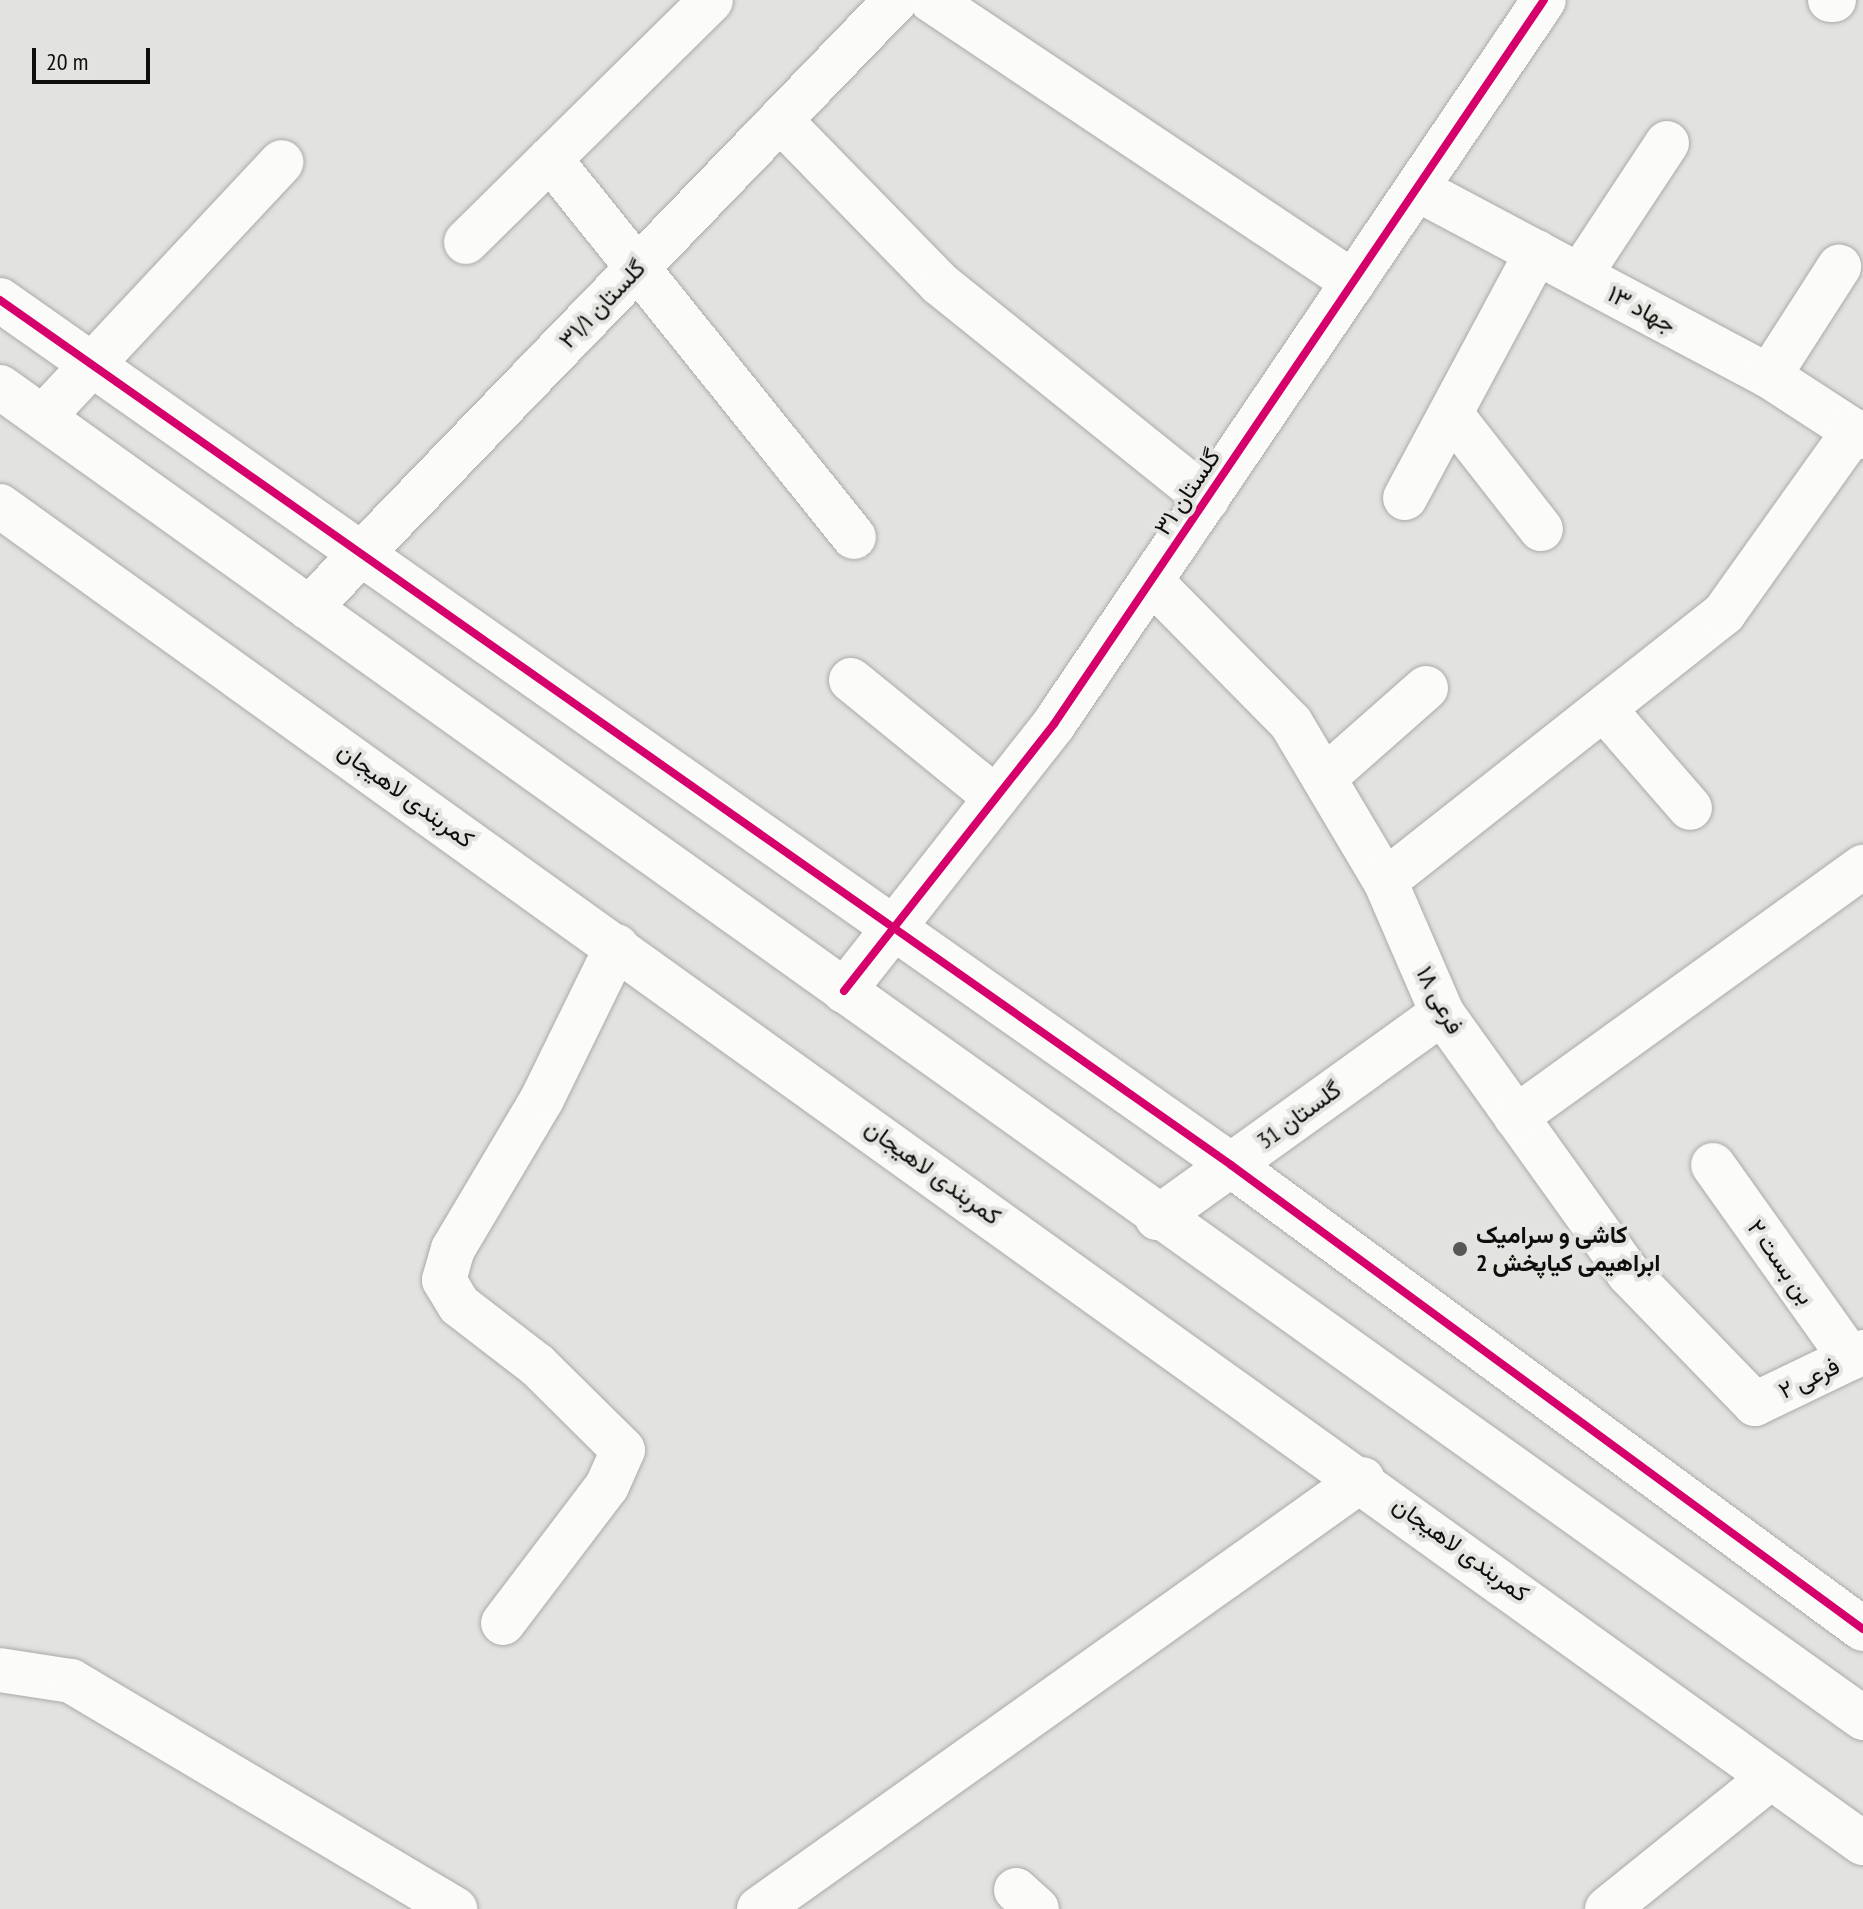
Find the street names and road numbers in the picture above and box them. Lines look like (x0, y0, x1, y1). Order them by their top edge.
street label: گلستان ۳۱/۱ (553, 254, 651, 354)
street label: جهاد ۱۳ (1603, 279, 1681, 339)
street label: گلستان ۳۱ (1148, 443, 1226, 541)
street label: کمربندی لاهیجان (332, 736, 480, 854)
street label: فرعی ۱۸ (1410, 961, 1470, 1039)
street label: گلستان 31 (1251, 1075, 1347, 1155)
street label: کمربندی لاهیجان (859, 1113, 1007, 1231)
street label: بن بست ۲ (1741, 1214, 1821, 1310)
street label: فرعی ۲ (1774, 1351, 1844, 1405)
street label: کمربندی لاهیجان (1387, 1490, 1535, 1608)

